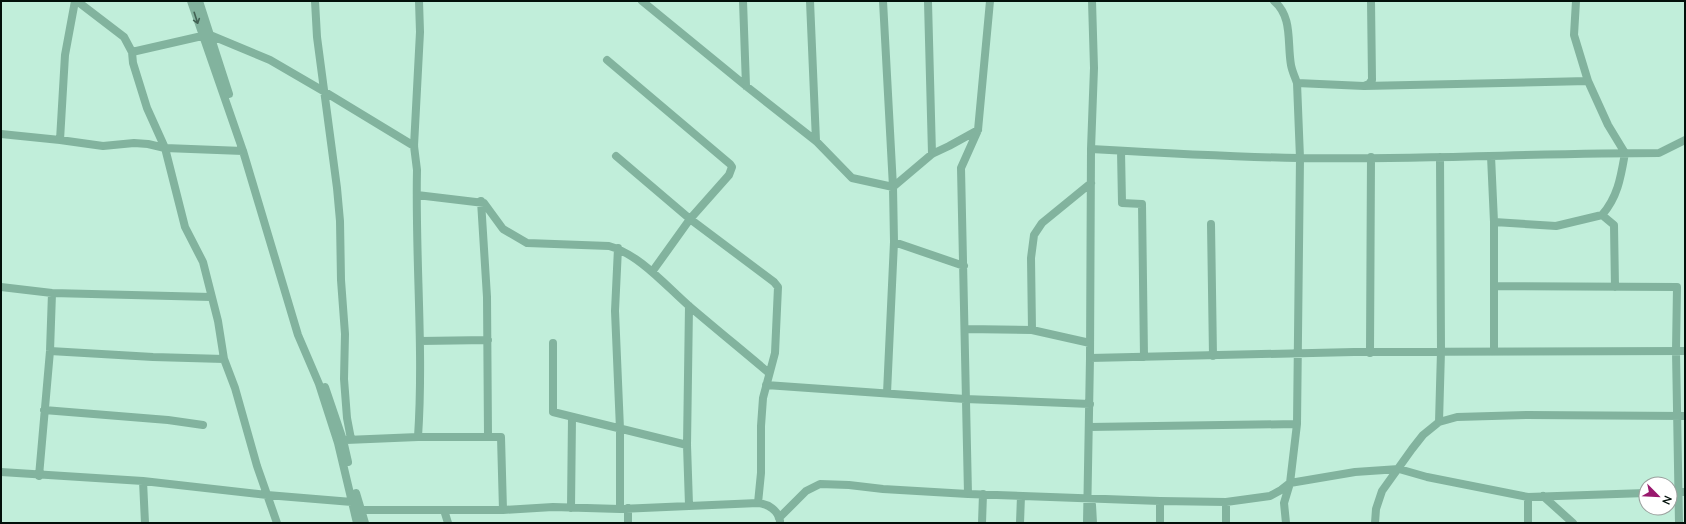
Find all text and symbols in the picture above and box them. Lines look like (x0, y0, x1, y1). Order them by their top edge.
one-way arrow (193, 12, 201, 24)
north arrow (1638, 476, 1678, 516)
text: N (1659, 493, 1675, 507)

